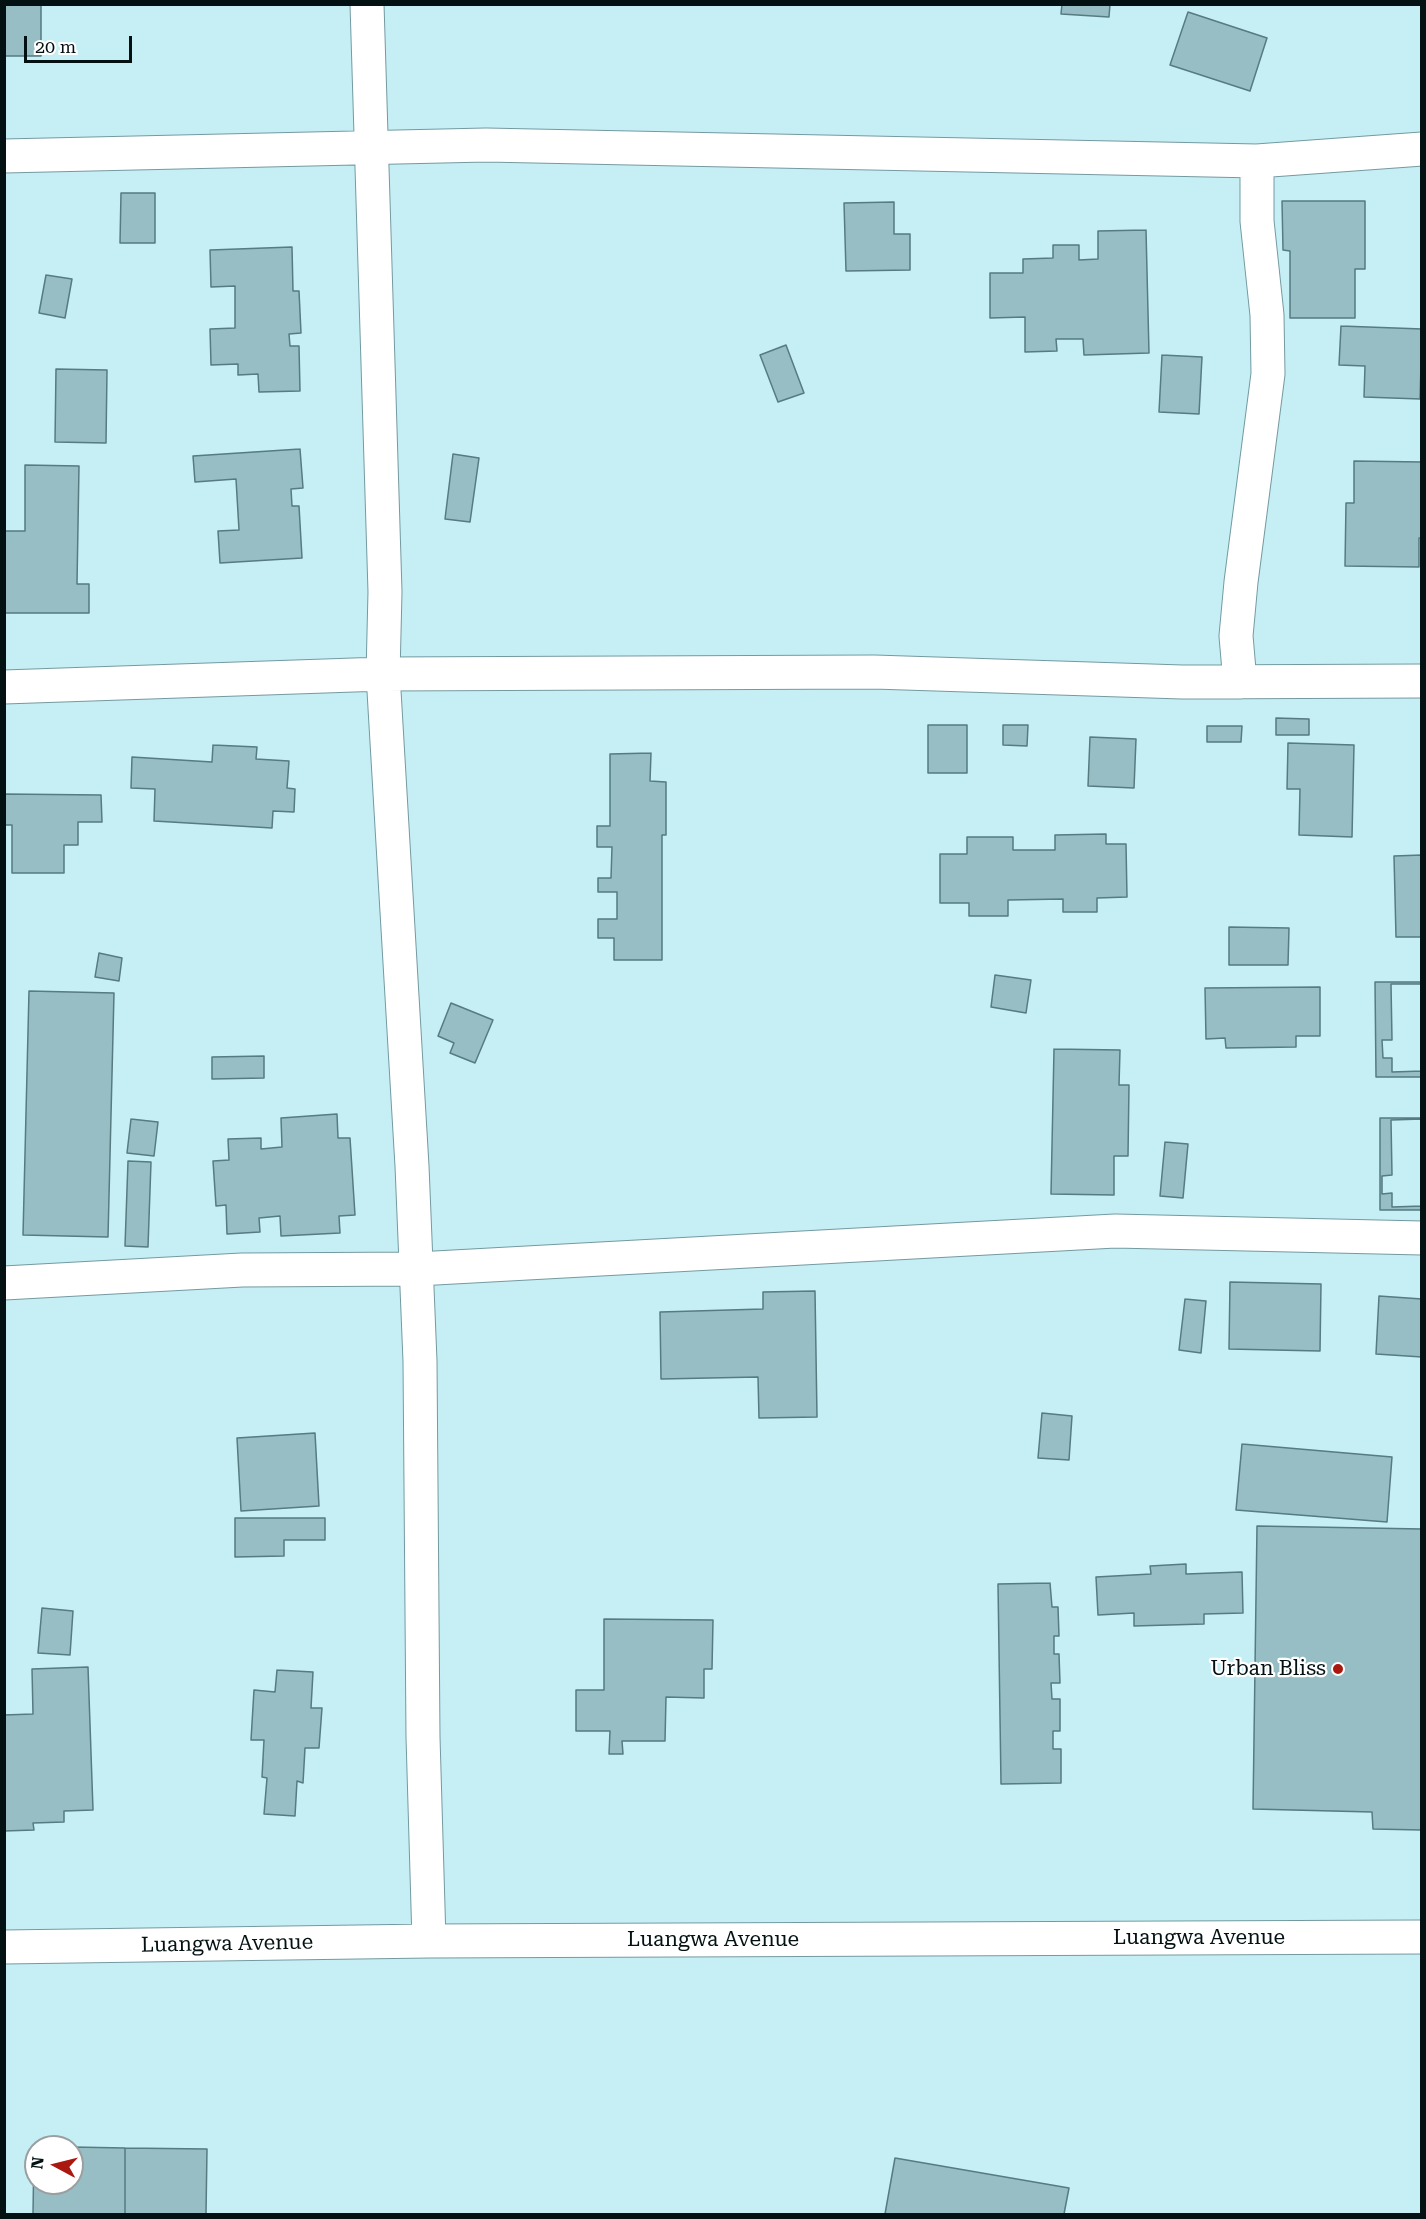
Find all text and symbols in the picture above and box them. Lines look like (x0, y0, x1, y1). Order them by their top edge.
scale bar (27, 24, 135, 62)
text: 20 m (35, 36, 76, 57)
place label: Urban Bliss (1210, 1656, 1326, 1682)
marker: Urban Bliss (1331, 1662, 1345, 1676)
street label: Luangwa Avenue (1113, 1925, 1285, 1951)
street label: Luangwa Avenue (627, 1927, 799, 1953)
street label: Luangwa Avenue (141, 1930, 313, 1958)
north arrow (24, 2135, 84, 2195)
text: N (27, 2156, 48, 2170)

